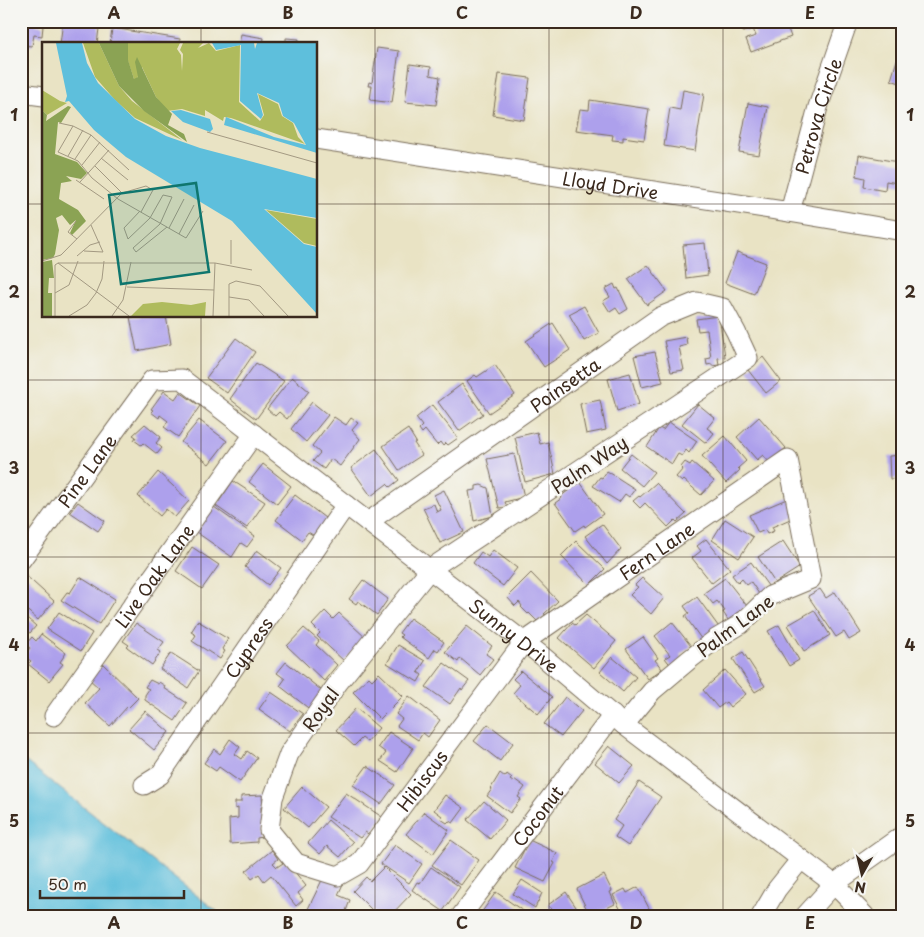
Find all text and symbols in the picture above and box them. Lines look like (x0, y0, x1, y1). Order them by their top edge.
text: A (108, 0, 121, 24)
text: B (283, 0, 294, 24)
text: C (456, 0, 468, 24)
text: D (630, 0, 642, 24)
text: E (805, 0, 815, 24)
inset map (42, 42, 318, 318)
street label: Petrova Circle (787, 54, 848, 177)
text: 1 (10, 102, 18, 126)
text: 1 (906, 102, 914, 126)
street label: Lloyd Drive (561, 164, 660, 205)
text: 2 (8, 279, 20, 303)
text: 2 (904, 279, 916, 303)
street label: Poinsetta (524, 350, 606, 418)
street label: Pine Lane (50, 428, 122, 513)
street label: Palm Way (545, 428, 633, 500)
text: 3 (9, 455, 19, 479)
text: 3 (905, 455, 915, 479)
street label: Fern Lane (613, 515, 699, 586)
street label: Live Oak Lane (107, 518, 200, 633)
street label: Palm Lane (691, 587, 779, 663)
street label: Sunny Drive (464, 591, 565, 678)
street label: Cypress (217, 611, 279, 683)
text: 4 (9, 632, 20, 656)
text: 4 (905, 632, 916, 656)
street label: Royal (295, 681, 345, 737)
street label: Hibiscus (389, 744, 453, 817)
street label: Coconut (505, 779, 569, 852)
text: 5 (9, 808, 19, 832)
text: 5 (905, 808, 915, 832)
north arrow (836, 850, 886, 900)
scale bar (40, 867, 184, 899)
text: 50 m (48, 872, 87, 895)
text: N (853, 876, 867, 899)
text: A (108, 910, 121, 934)
text: B (283, 910, 294, 934)
text: C (456, 910, 468, 934)
text: D (630, 910, 642, 934)
text: E (805, 910, 815, 934)

